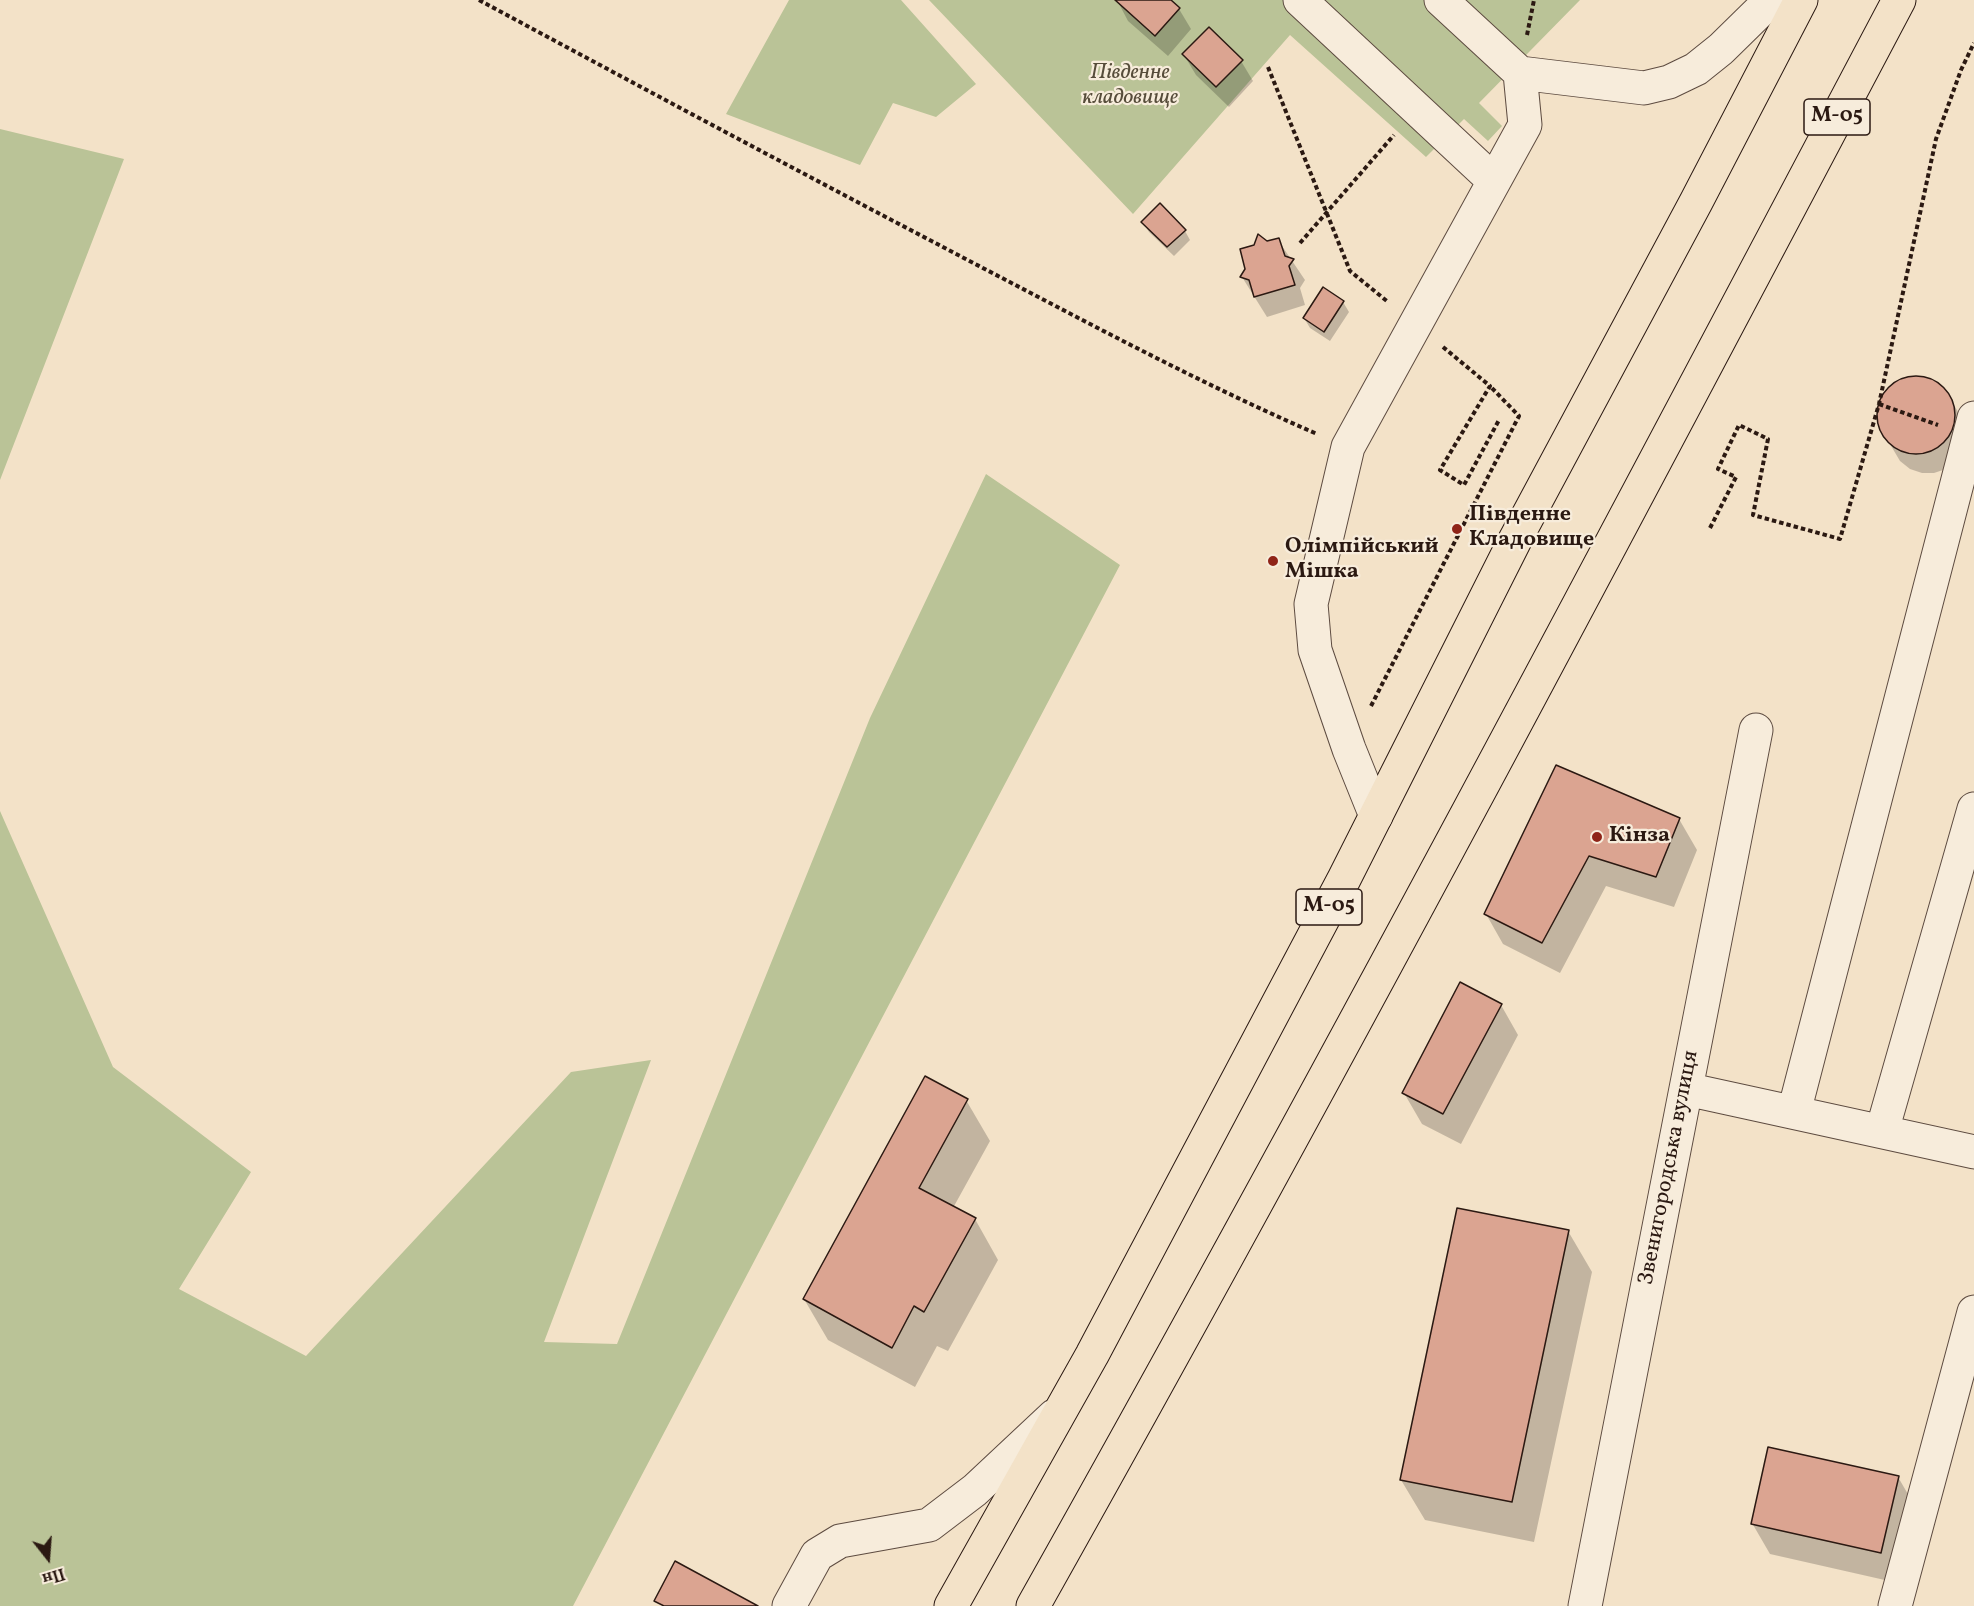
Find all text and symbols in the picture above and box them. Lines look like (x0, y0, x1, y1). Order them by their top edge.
park label: Південне кладовище (1082, 61, 1178, 112)
road number: М-05 (1804, 99, 1870, 135)
place label: Південне Кладовище (1469, 503, 1594, 554)
marker: Південне Кладовище (1450, 522, 1464, 536)
place label: Олімпійський Мішка (1285, 535, 1439, 586)
marker: Олімпійський Мішка (1266, 554, 1280, 568)
place label: Кінза (1609, 824, 1670, 850)
marker: Кінза (1590, 830, 1604, 844)
road number: М-05 (1296, 889, 1362, 925)
street label: Звенигородська вулиця (1634, 1048, 1706, 1288)
north arrow (18, 1528, 78, 1588)
text: Пн (39, 1561, 67, 1589)

